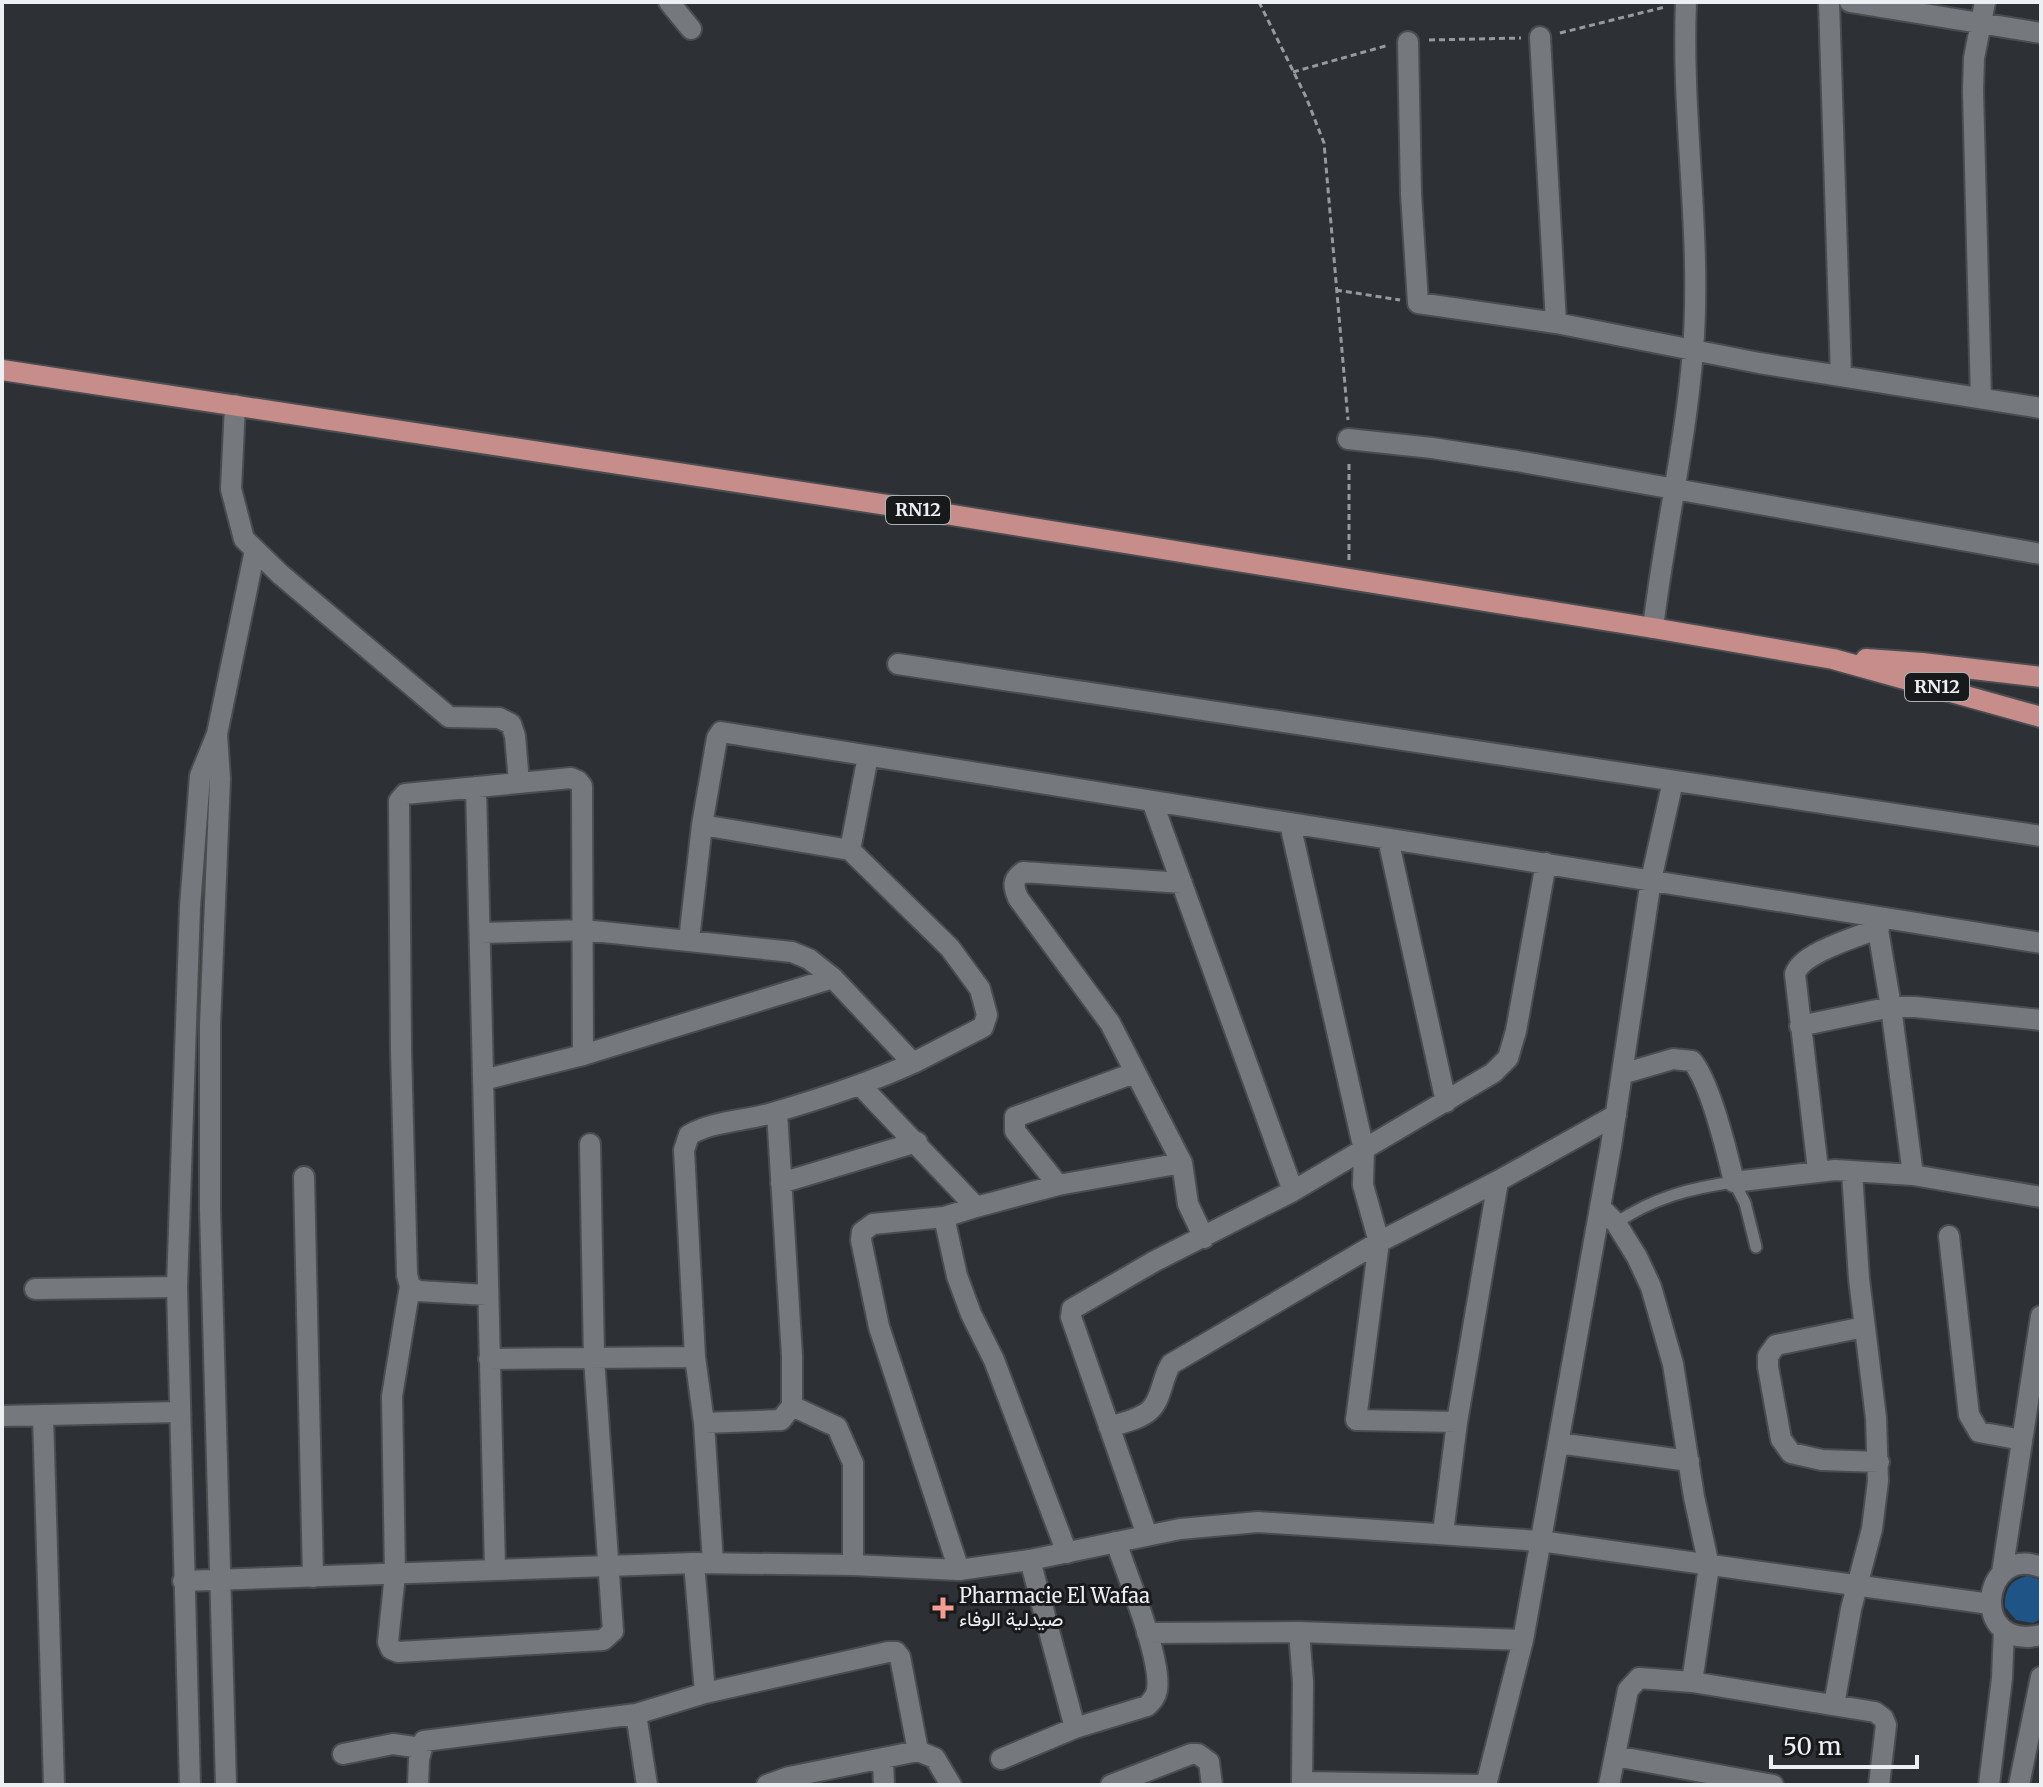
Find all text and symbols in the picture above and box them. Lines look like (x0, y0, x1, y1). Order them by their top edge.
road number: RN12 (886, 496, 950, 524)
road number: RN12 (1905, 673, 1969, 701)
place label: Pharmacie El Wafaa صيدلية الوفاء (959, 1583, 1150, 1632)
marker: Pharmacie El Wafaa صيدلية الوفاء (934, 1599, 952, 1617)
scale bar (1771, 1719, 1917, 1769)
text: 50 m (1783, 1731, 1842, 1762)

